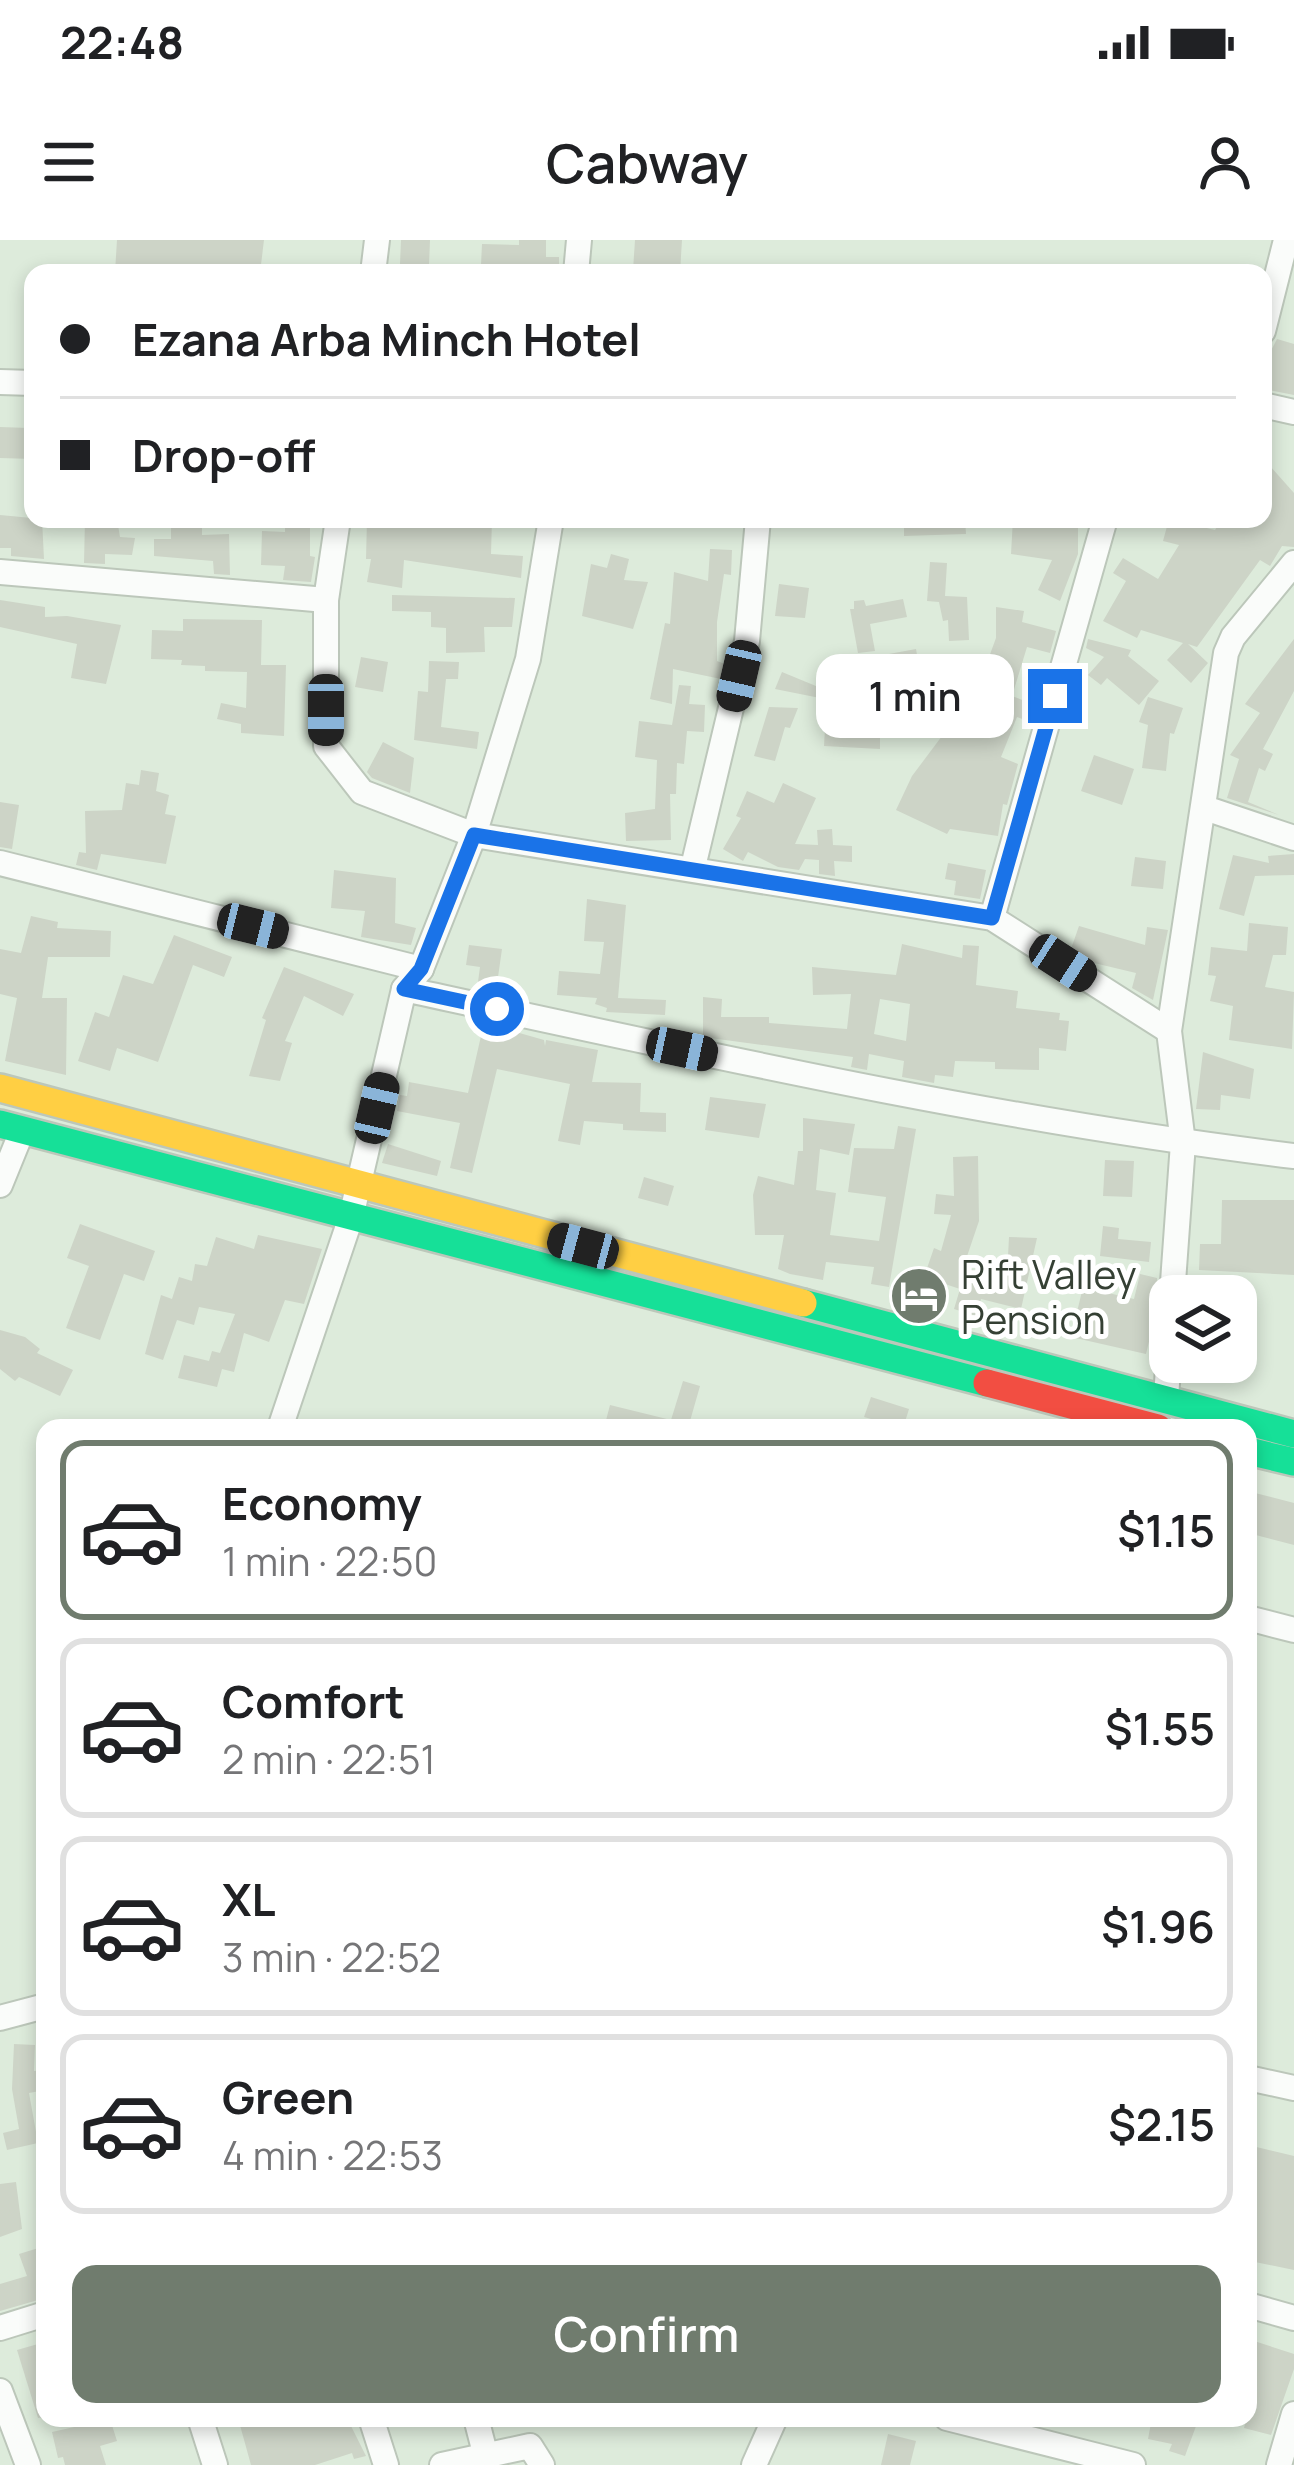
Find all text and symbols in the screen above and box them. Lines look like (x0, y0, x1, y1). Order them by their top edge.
text: 22:48 (60, 11, 184, 73)
text: Cabway (546, 125, 748, 199)
icon: menu (36, 129, 102, 195)
icon: person (1192, 129, 1258, 195)
text: Ezana Arba Minch Hotel (132, 308, 641, 370)
text: Drop-off (132, 424, 315, 486)
car (713, 637, 765, 715)
callout: 1 min (815, 654, 1013, 738)
text: 1 min (869, 669, 961, 723)
route end (1028, 669, 1082, 723)
car (308, 674, 344, 746)
car (214, 900, 292, 952)
car (1023, 928, 1103, 998)
route start (470, 982, 524, 1036)
car (643, 1024, 721, 1074)
car (351, 1069, 403, 1147)
car (544, 1219, 622, 1273)
place label: Rift Valley Pension (961, 1247, 1137, 1346)
hotel icon: Rift Valley Pension (888, 1265, 950, 1327)
map controls (1149, 1275, 1257, 1383)
button: layers (1149, 1275, 1257, 1383)
text: Economy (222, 1472, 422, 1534)
icon: car (78, 1476, 186, 1584)
text: $1.15 (1117, 1499, 1215, 1561)
text: 1 min · 22:50 (222, 1534, 437, 1588)
text: Comfort (222, 1670, 405, 1732)
icon: car (78, 1674, 186, 1782)
text: $1.55 (1105, 1697, 1215, 1759)
text: 2 min · 22:51 (222, 1732, 436, 1786)
text: XL (222, 1868, 276, 1930)
icon: car (78, 1872, 186, 1980)
text: $1.96 (1101, 1895, 1215, 1957)
text: 3 min · 22:52 (222, 1930, 441, 1984)
text: Green (222, 2066, 354, 2128)
icon: car (78, 2070, 186, 2178)
text: $2.15 (1108, 2093, 1215, 2155)
text: 4 min · 22:53 (222, 2128, 443, 2182)
button: Confirm (72, 2265, 1221, 2403)

